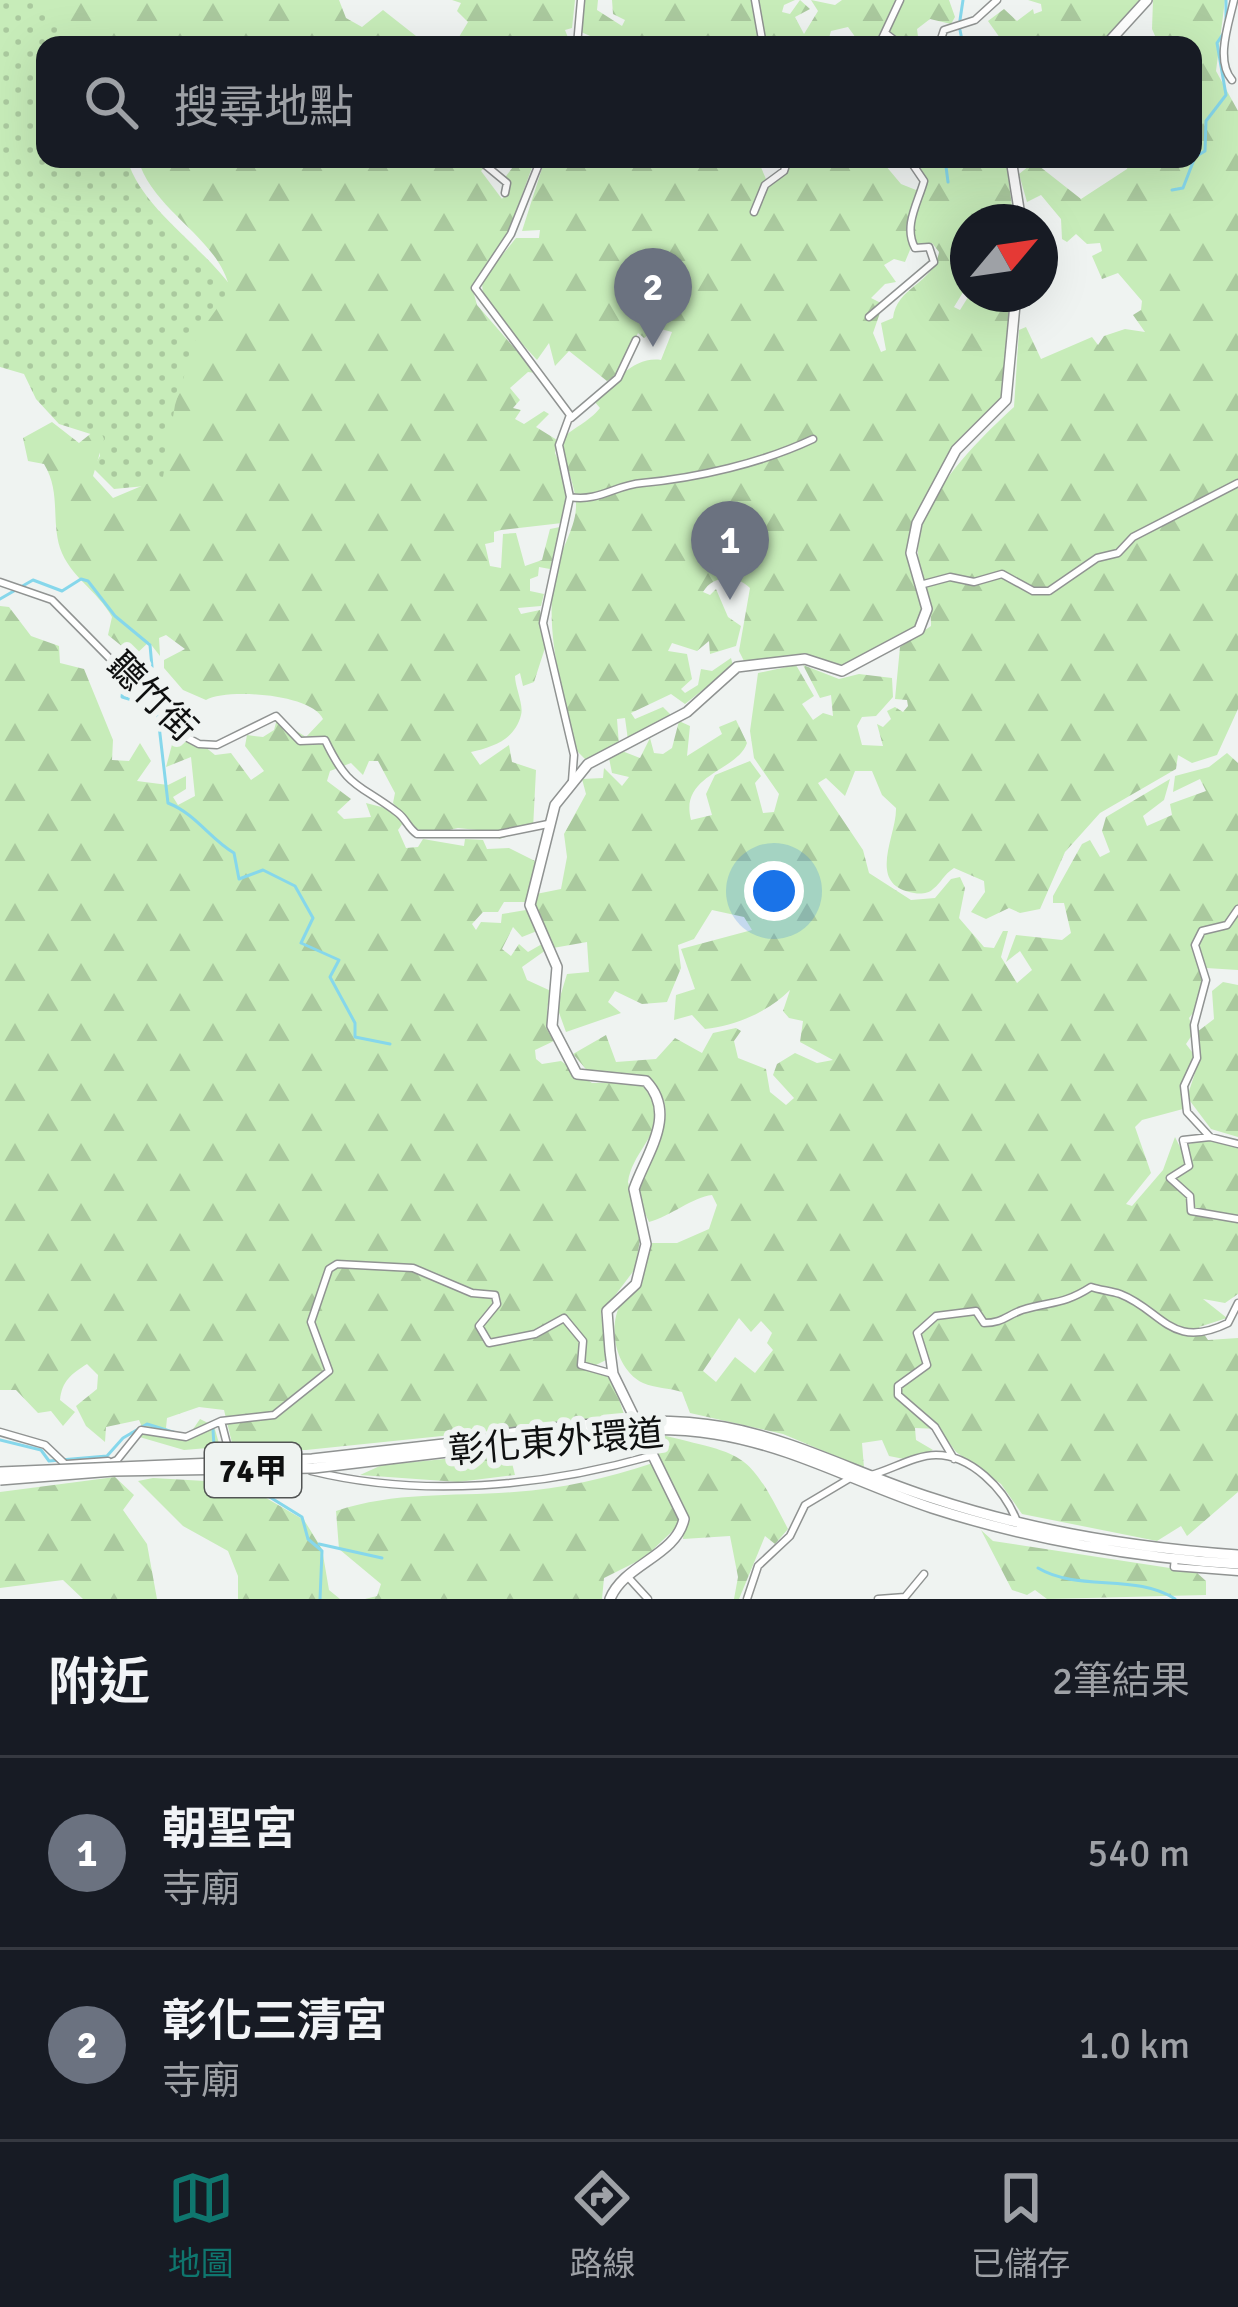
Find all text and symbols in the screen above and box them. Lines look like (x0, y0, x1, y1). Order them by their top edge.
search box (36, 36, 1202, 168)
icon: search (78, 69, 144, 135)
text: 搜尋地點 (174, 80, 354, 135)
north arrow (950, 204, 1058, 312)
pin: 2 (614, 248, 692, 347)
pin: 1 (691, 501, 769, 600)
street label: 聽竹街 (98, 643, 206, 751)
your location (744, 861, 804, 921)
street label: 彰化東外環道 (447, 1411, 666, 1474)
road number: 74甲 (205, 1443, 301, 1497)
text: 附近 (48, 1651, 150, 1714)
text: 2筆結果 (1052, 1657, 1190, 1705)
text: 朝聖宮 (162, 1802, 297, 1857)
text: 1 (76, 1829, 98, 1877)
text: 540 m (1087, 1829, 1190, 1877)
text: 寺廟 (162, 1865, 240, 1913)
text: 彰化三清宮 (162, 1994, 387, 2049)
text: 2 (76, 2021, 98, 2069)
text: 1.0 km (1078, 2021, 1190, 2069)
text: 寺廟 (162, 2057, 240, 2105)
tab: 地圖 (168, 2165, 234, 2285)
tab: 路線 (569, 2165, 635, 2285)
tab: 已儲存 (971, 2165, 1070, 2285)

